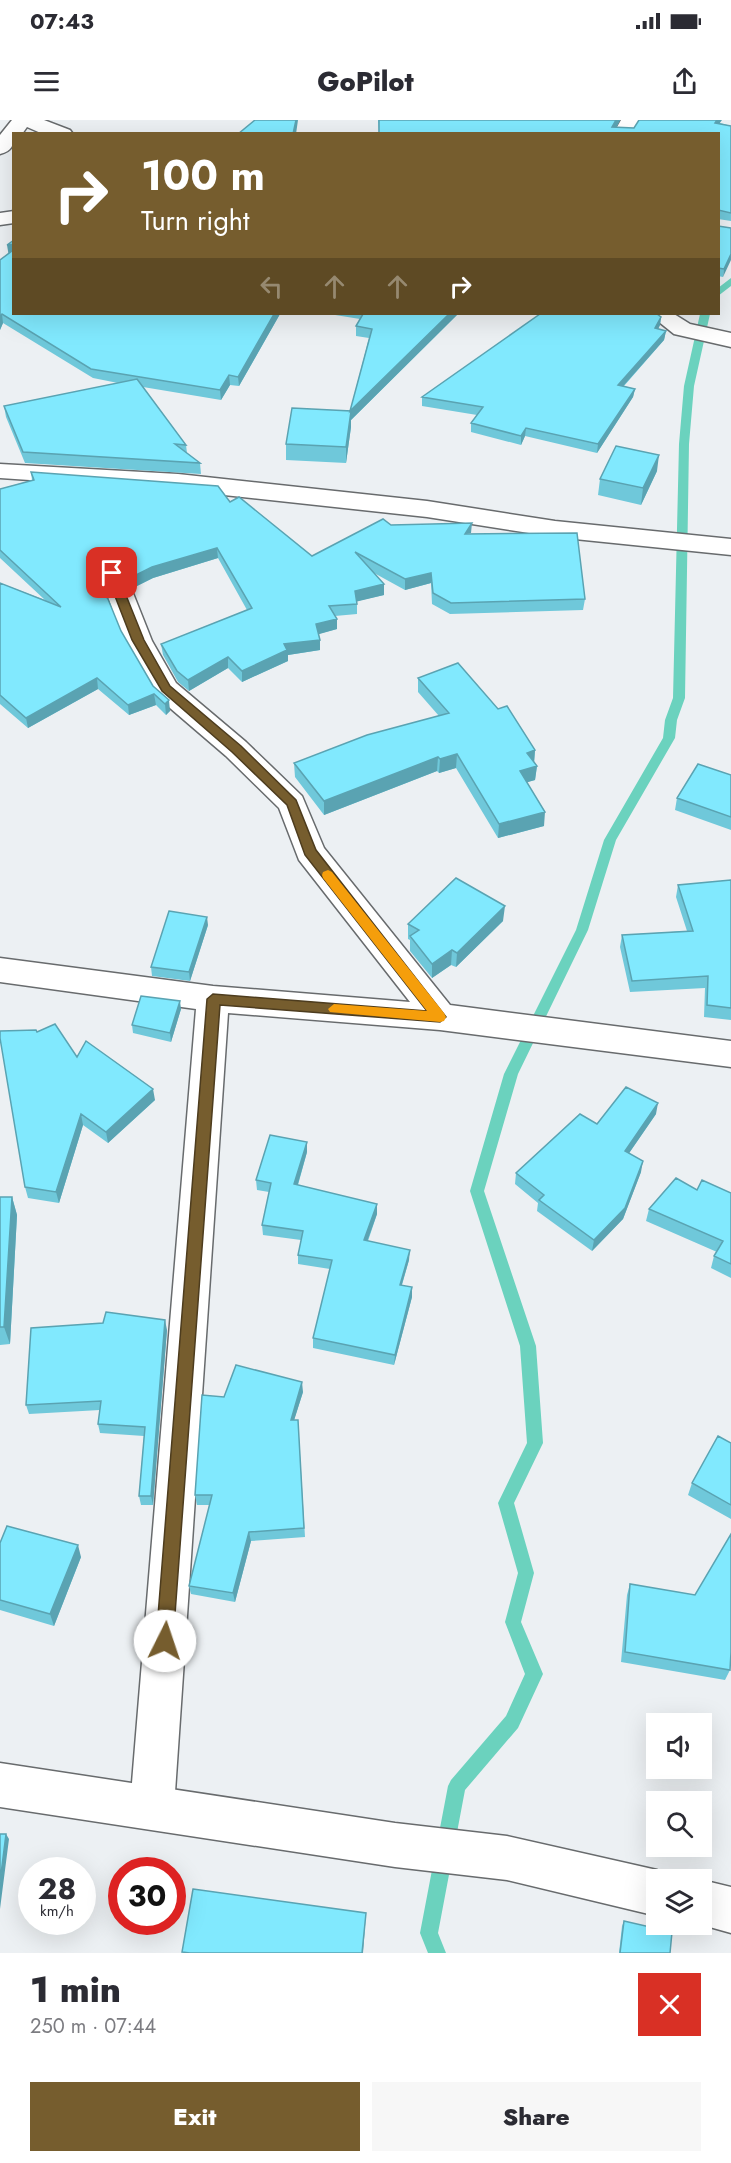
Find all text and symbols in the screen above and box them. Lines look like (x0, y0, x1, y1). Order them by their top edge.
text: 07:43 (30, 5, 94, 37)
text: GoPilot (317, 62, 414, 101)
icon: menu (30, 65, 63, 98)
icon: share (668, 65, 701, 98)
text: 100 m (141, 145, 265, 206)
icon: right (42, 156, 120, 234)
text: Turn right (141, 201, 249, 240)
icon: left (255, 270, 288, 303)
icon: ahead (318, 270, 351, 303)
icon: ahead (381, 270, 414, 303)
icon: right (444, 270, 477, 303)
pin (86, 547, 137, 598)
icon: arrive (95, 556, 128, 589)
position arrow (133, 1609, 197, 1673)
map controls (646, 1713, 712, 1935)
button: sound (646, 1713, 712, 1779)
button: search (646, 1791, 712, 1857)
speed limit sign: 30 (108, 1857, 186, 1935)
text: 28 (38, 1867, 76, 1910)
button: layers (646, 1869, 712, 1935)
text: km/h (40, 1900, 74, 1922)
text: 1 min (30, 1963, 121, 2015)
button: close (638, 1973, 701, 2036)
text: 250 m · 07:44 (30, 2012, 156, 2041)
button: Exit (30, 2082, 360, 2151)
button: Share (372, 2082, 701, 2151)

